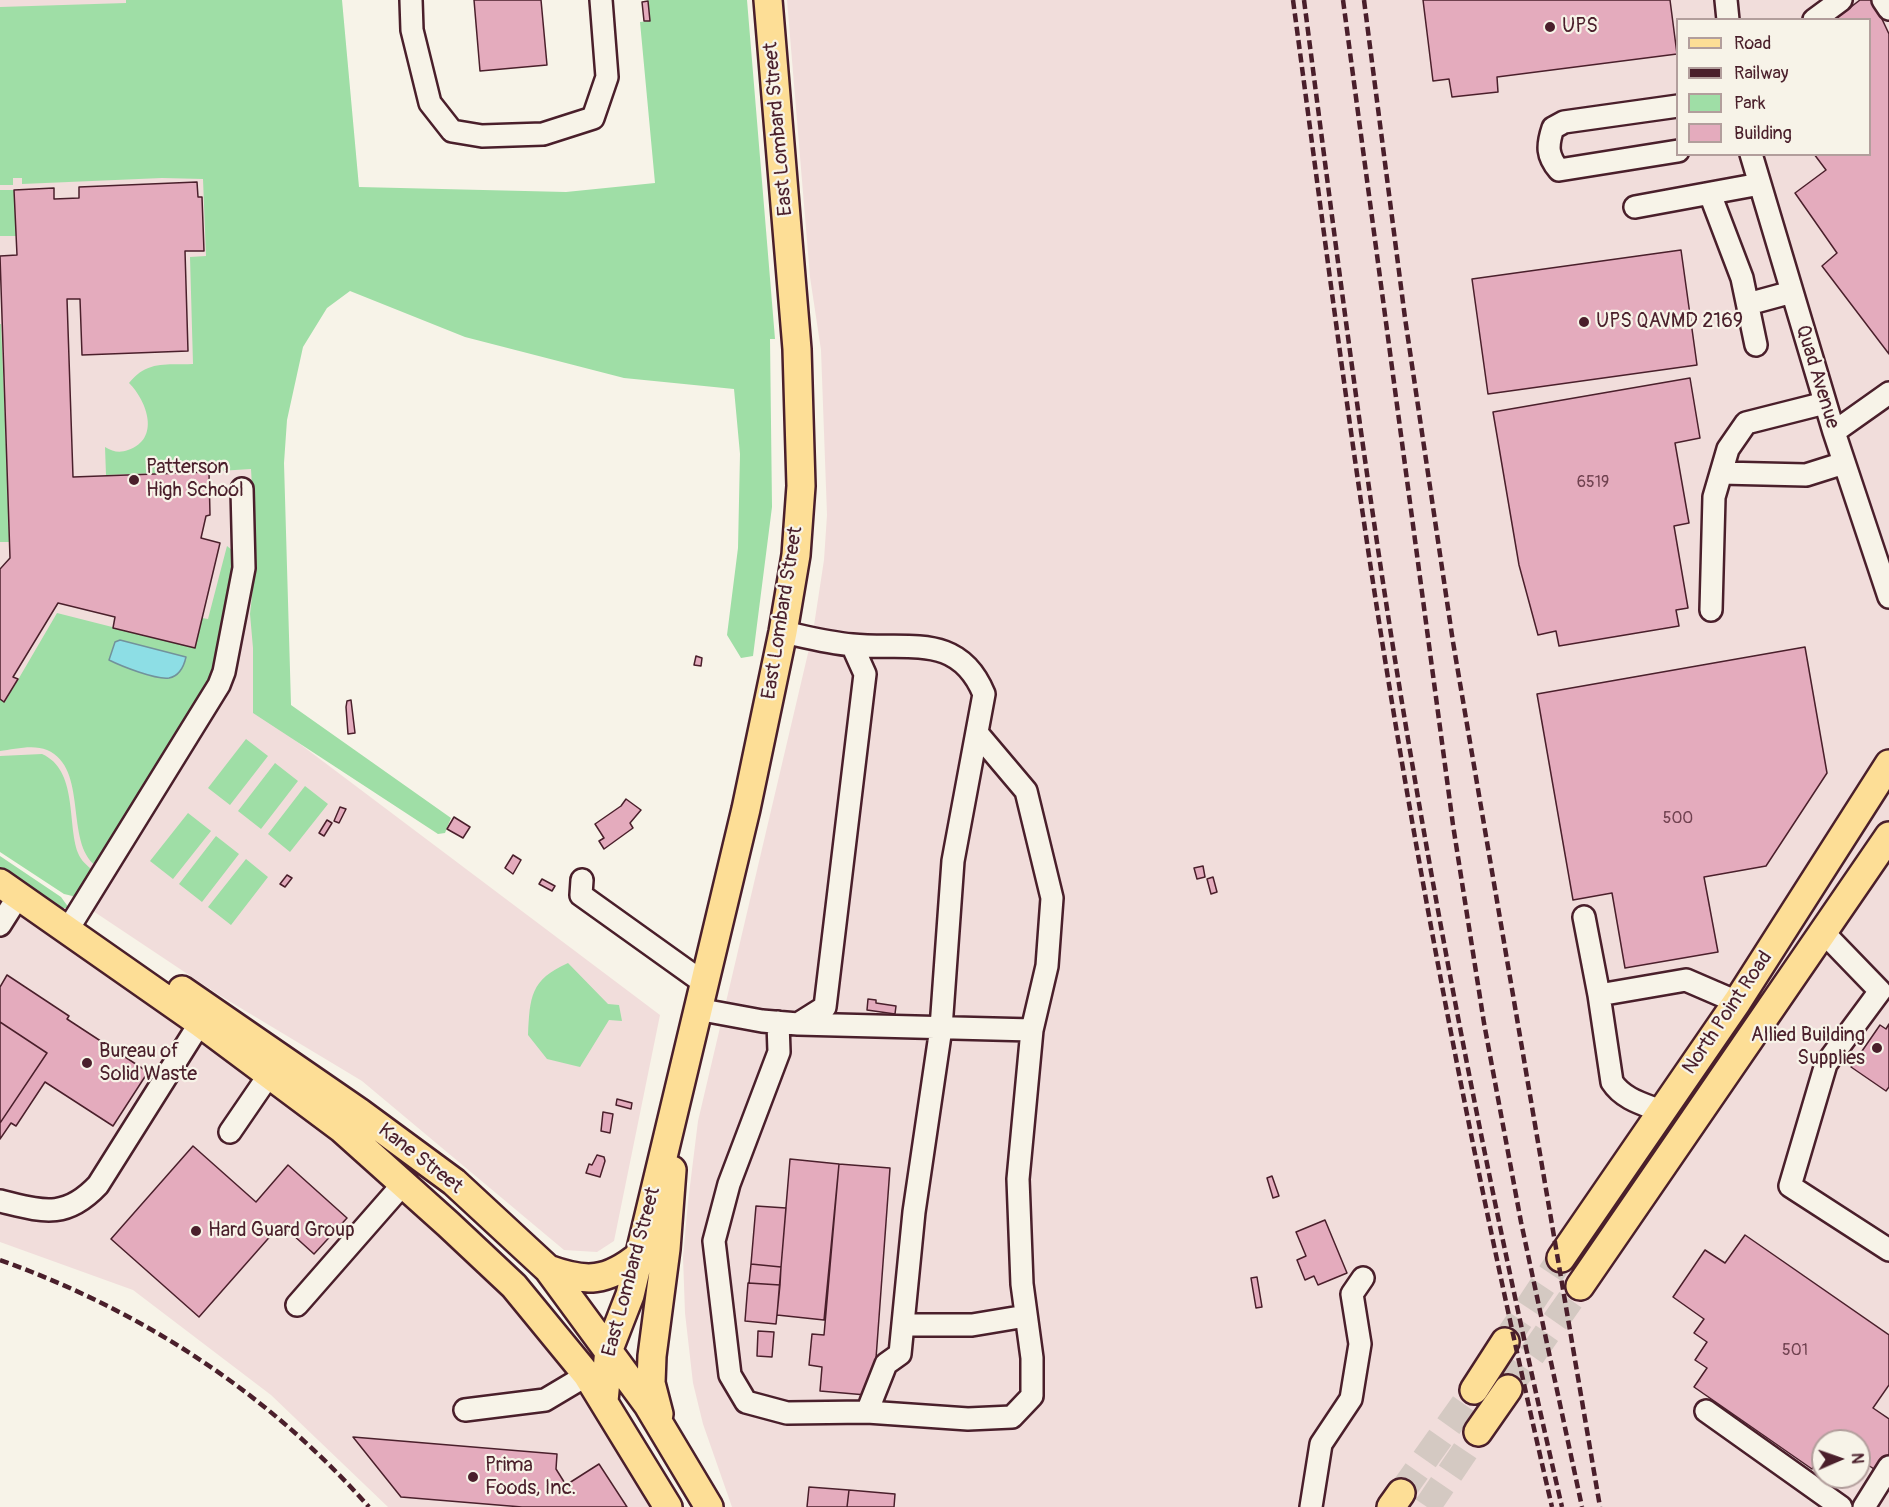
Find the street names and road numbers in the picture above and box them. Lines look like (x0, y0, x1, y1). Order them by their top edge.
street label: East Lombard Street (759, 41, 799, 217)
street label: Quad Avenue (1790, 322, 1844, 432)
street label: East Lombard Street (758, 525, 808, 701)
street label: North Point Road (1678, 947, 1778, 1079)
street label: Kane Street (373, 1119, 467, 1199)
street label: East Lombard Street (598, 1185, 666, 1359)

